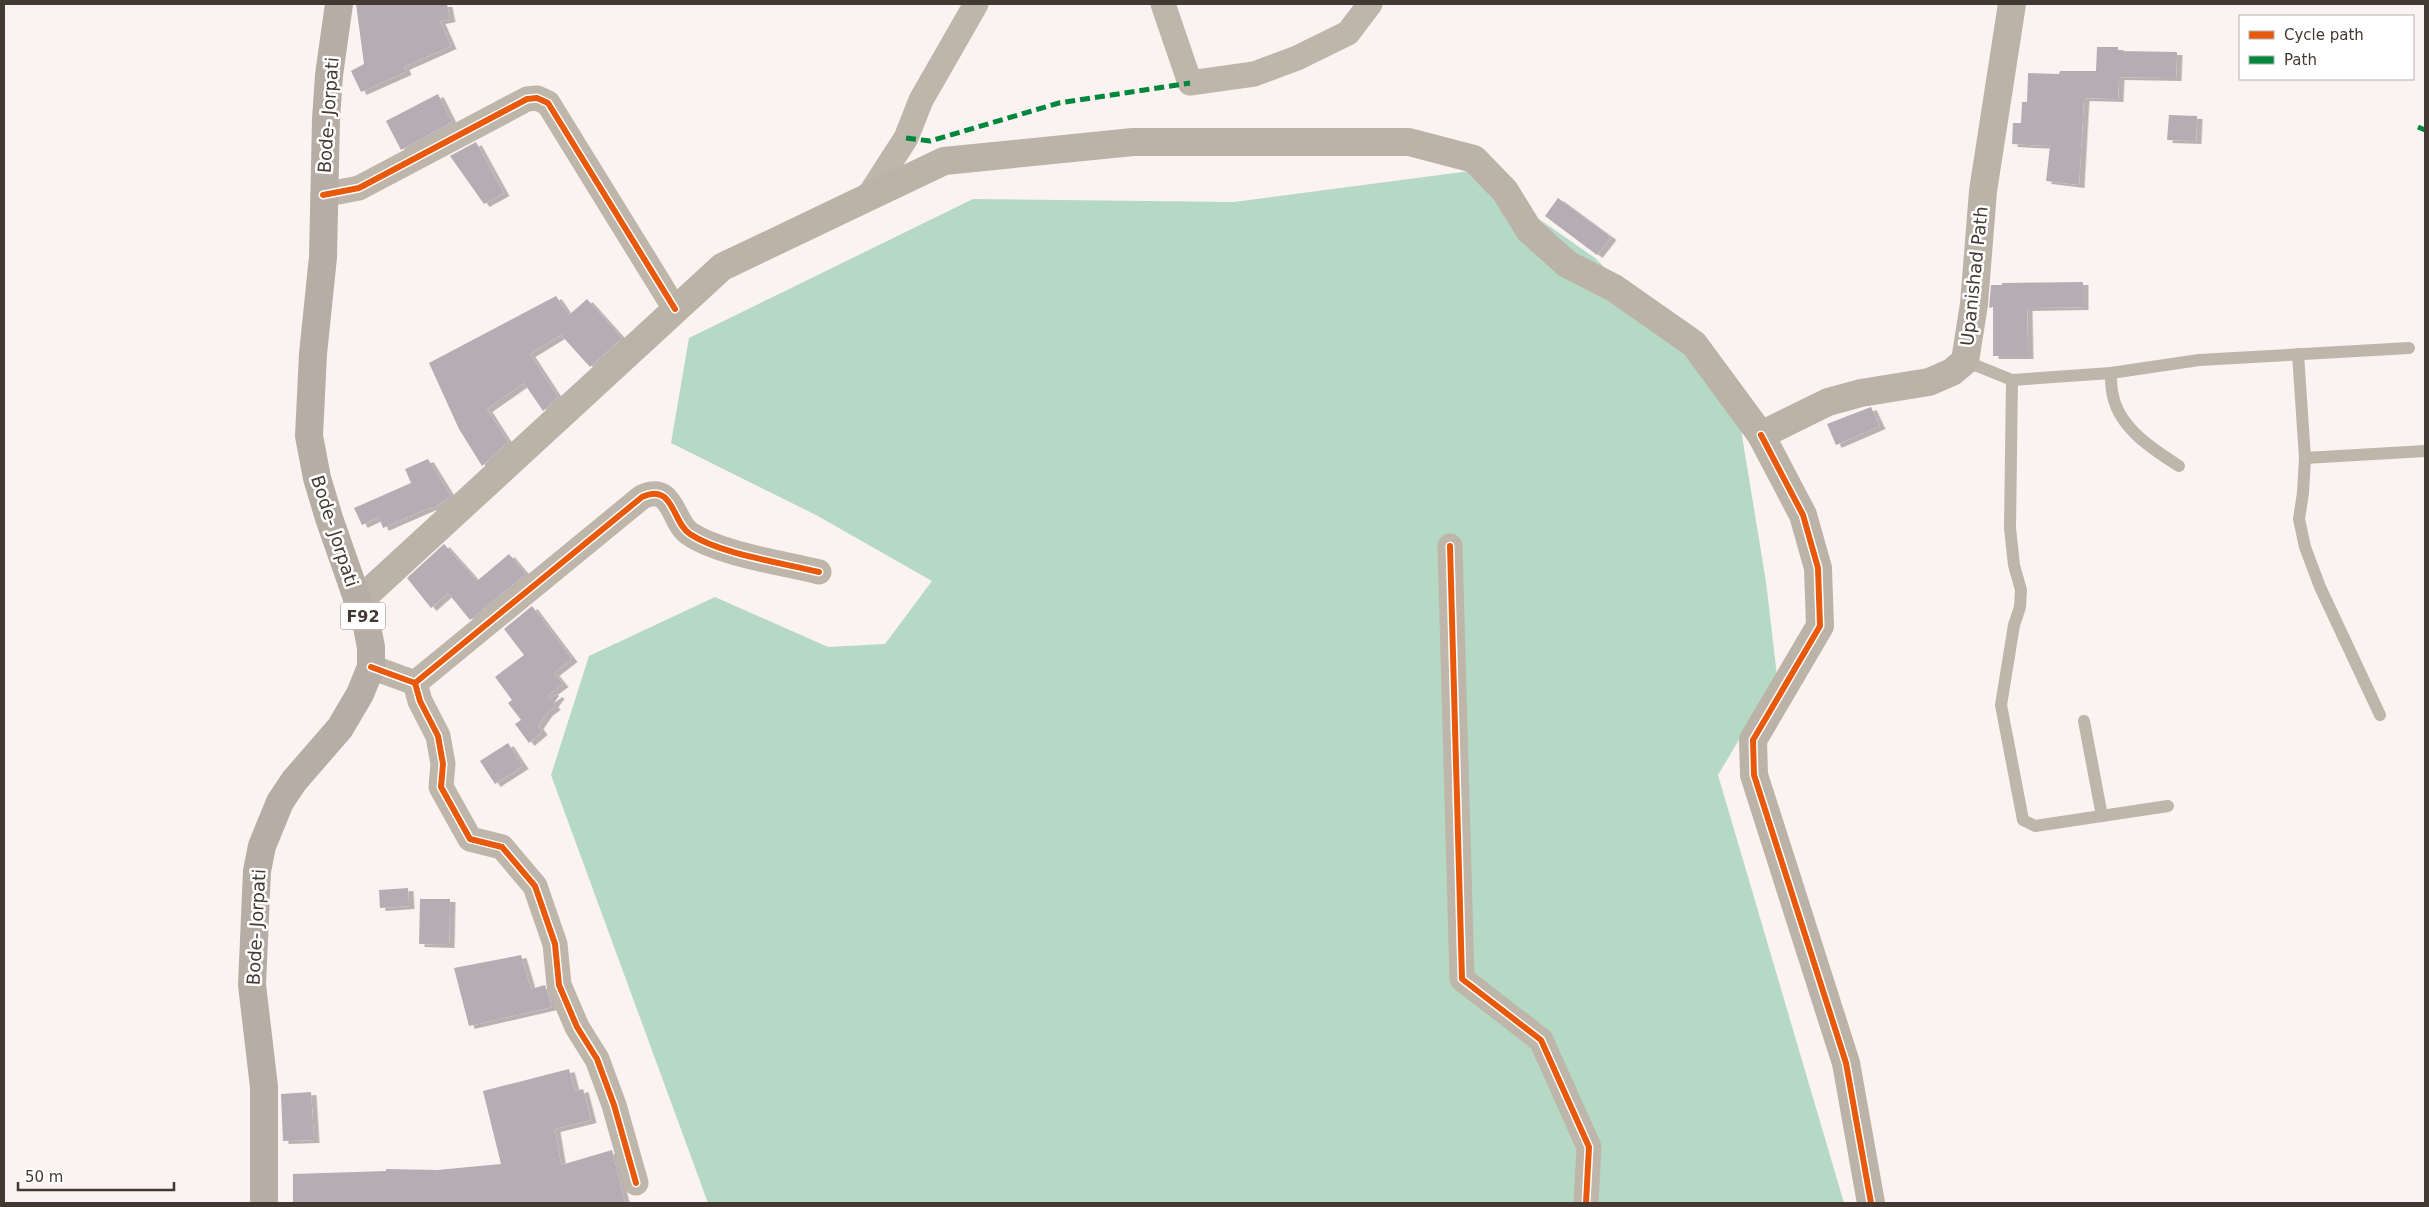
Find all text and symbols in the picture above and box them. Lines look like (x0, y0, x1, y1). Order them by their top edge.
legend (2239, 15, 2414, 80)
text: Cycle path (2284, 26, 2364, 44)
text: Path (2284, 51, 2317, 69)
street label: Bode- Jorpati (313, 56, 343, 174)
street label: Upanishad Path (1956, 205, 1992, 347)
street label: Bode- Jorpati (307, 472, 363, 590)
road number: F92 (340, 602, 386, 630)
street label: Bode- Jorpati (242, 868, 270, 986)
scale bar (18, 1160, 174, 1192)
text: 50 m (25, 1168, 63, 1186)

